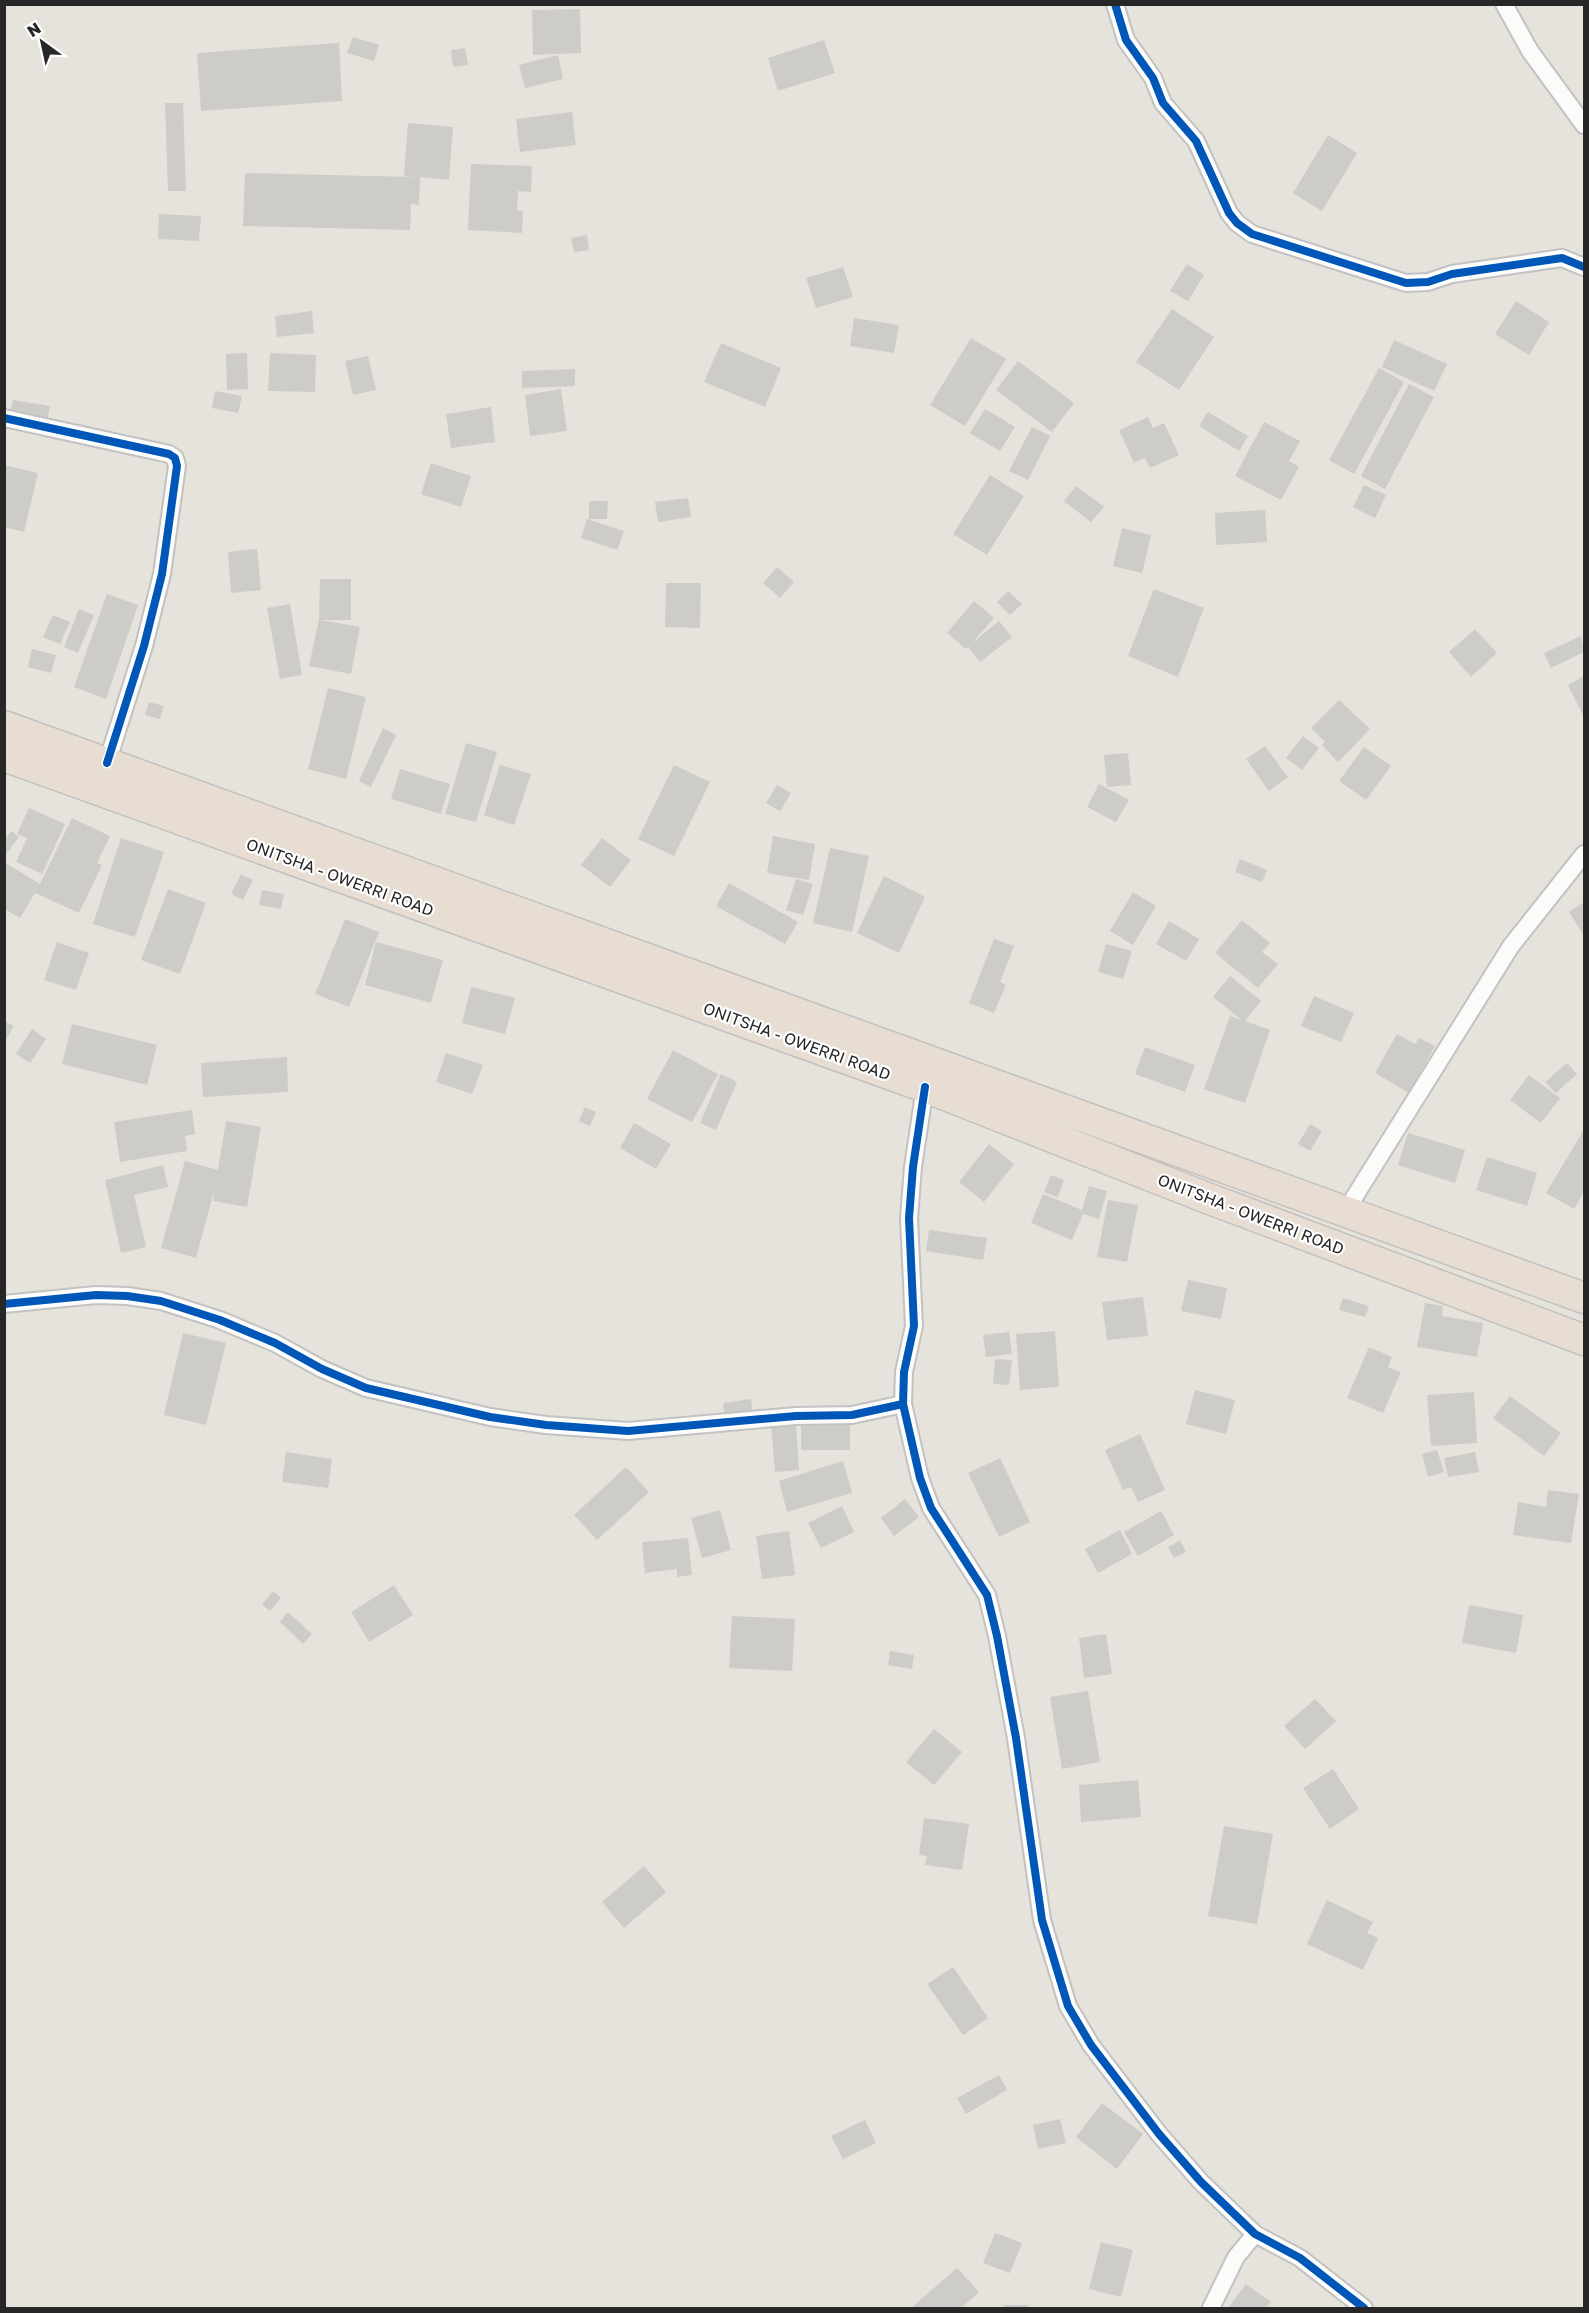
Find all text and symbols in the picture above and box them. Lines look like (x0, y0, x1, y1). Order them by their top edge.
north arrow (12, 12, 72, 72)
text: N (23, 18, 44, 41)
street label: ONITSHA - OWERRI ROAD (244, 834, 436, 920)
street label: ONITSHA - OWERRI ROAD (701, 998, 893, 1084)
street label: ONITSHA - OWERRI ROAD (1155, 1169, 1347, 1259)

